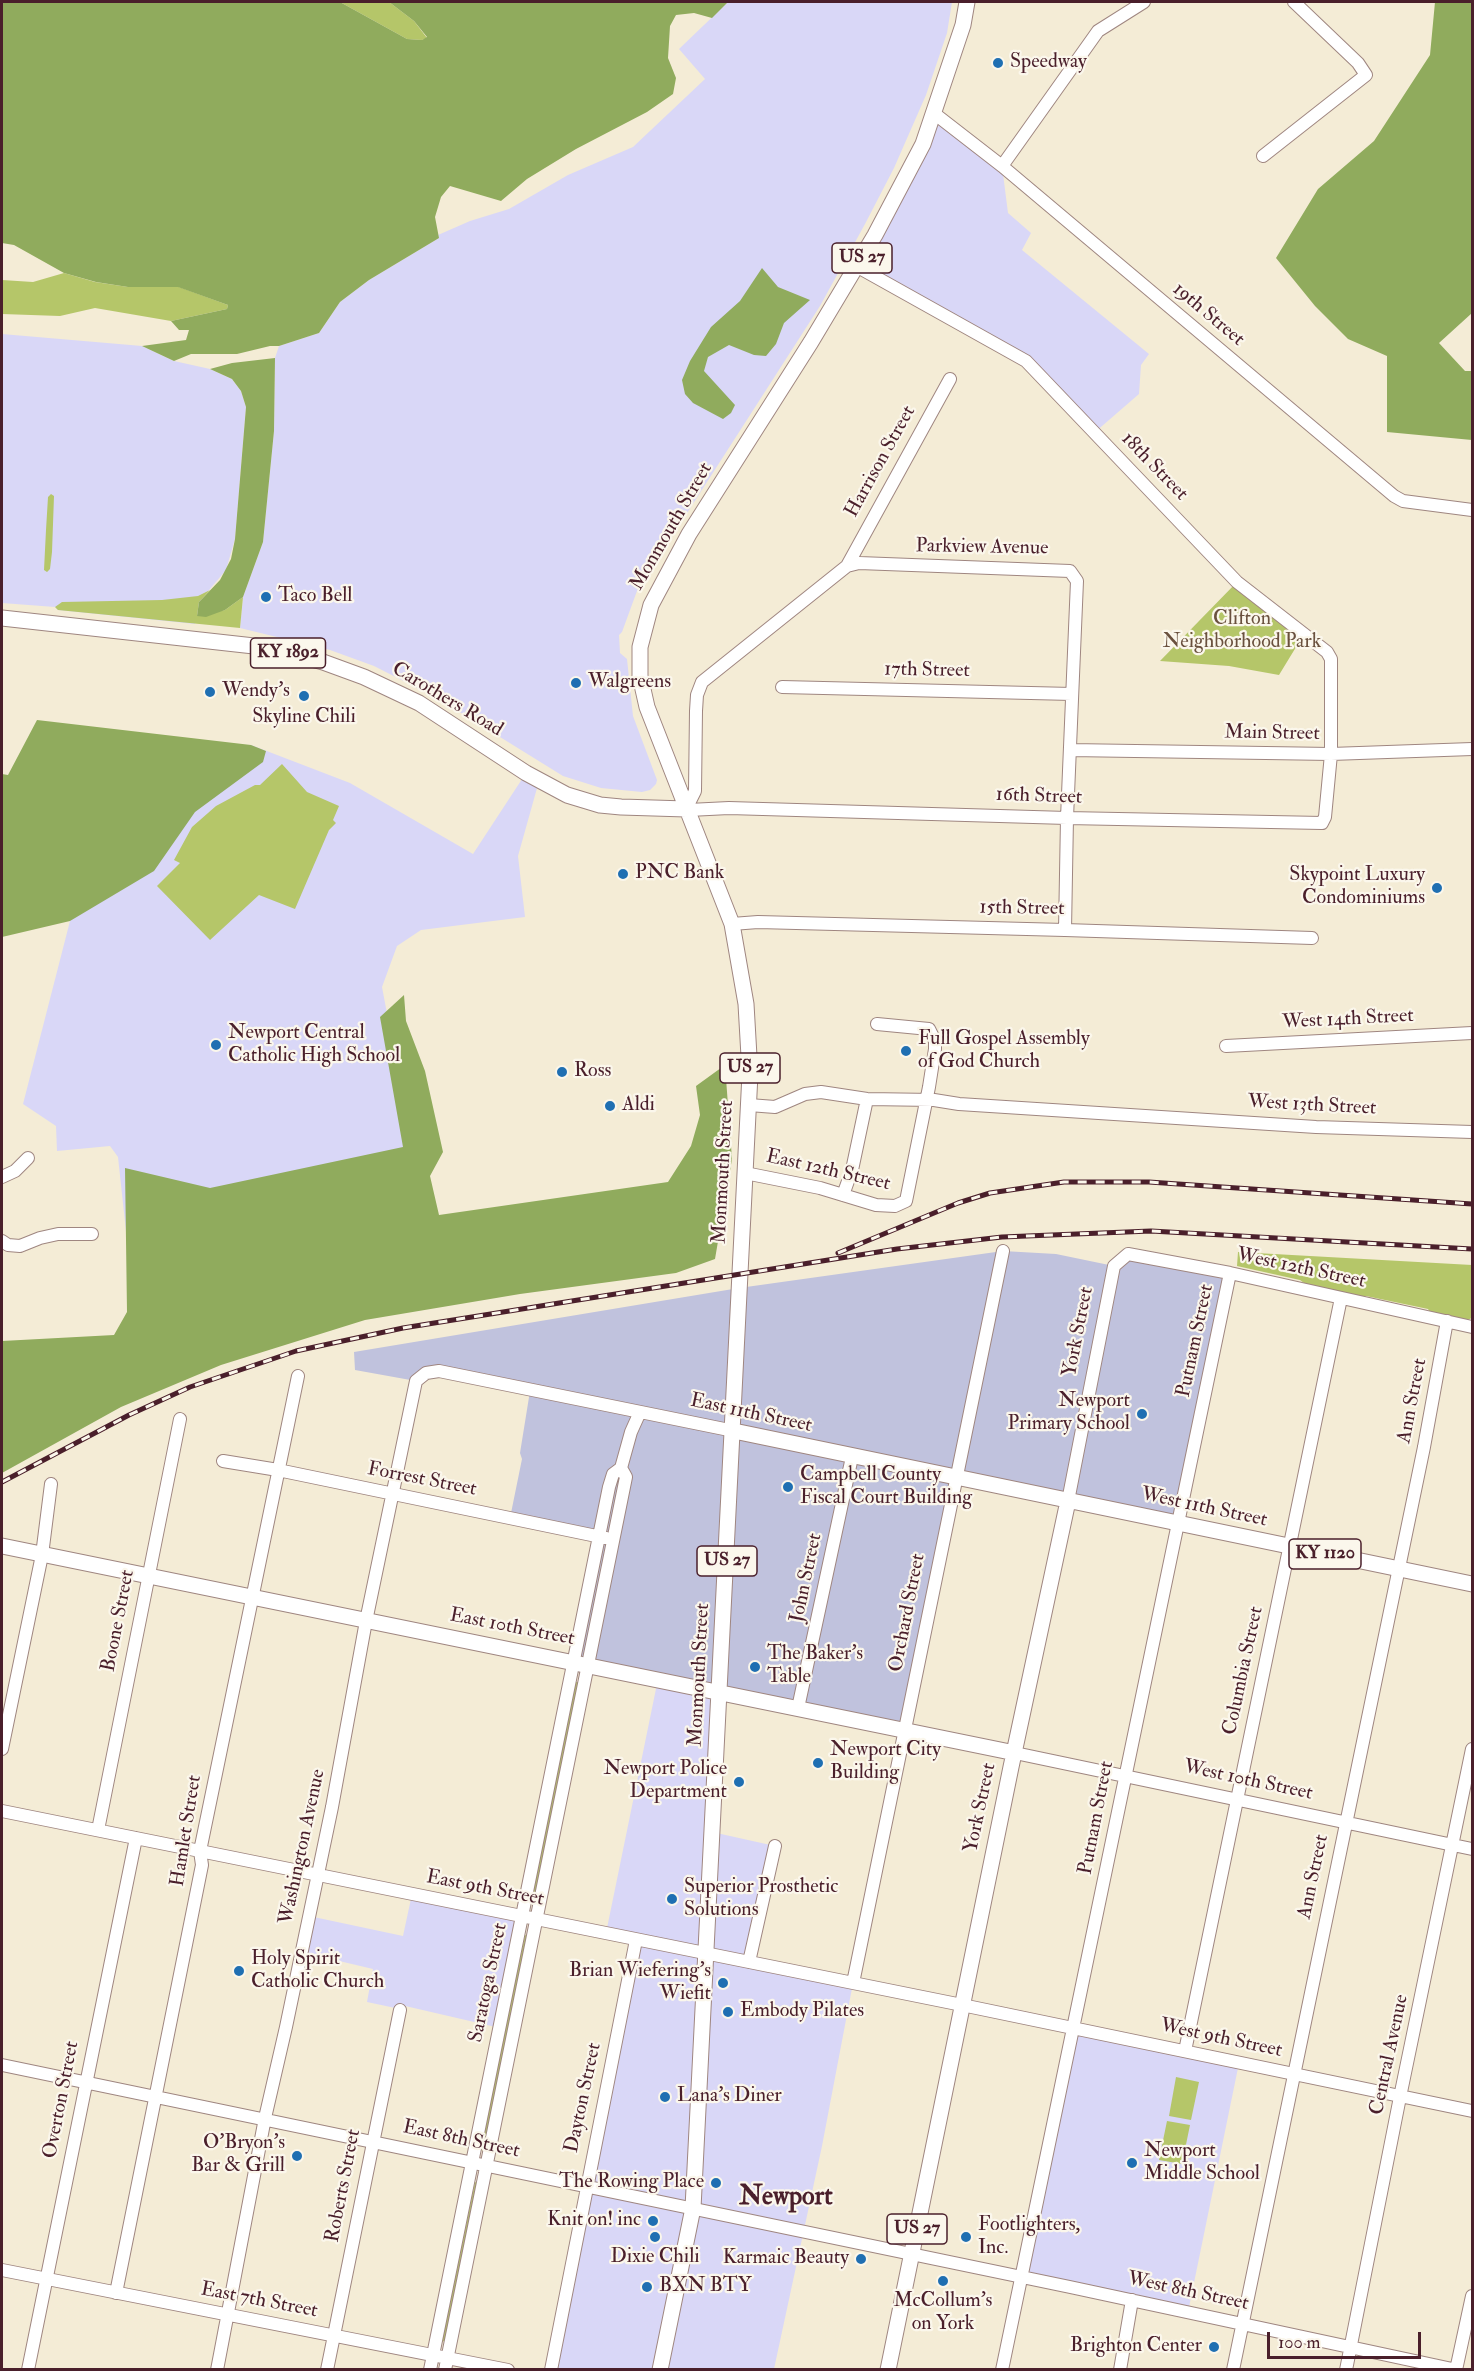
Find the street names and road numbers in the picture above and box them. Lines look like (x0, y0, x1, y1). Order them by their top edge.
road number: US 27 (832, 243, 892, 273)
street label: 19th Street (1167, 278, 1249, 352)
street label: Harrison Street (840, 402, 922, 522)
street label: 18th Street (1116, 428, 1192, 506)
street label: Monmouth Street (626, 459, 718, 595)
street label: Parkview Avenue (915, 535, 1049, 561)
road number: KY 1892 (250, 638, 326, 668)
street label: Carothers Road (387, 657, 507, 743)
street label: 17th Street (884, 658, 970, 684)
street label: Main Street (1224, 721, 1320, 747)
street label: 16th Street (995, 783, 1083, 811)
street label: 15th Street (979, 896, 1065, 922)
street label: West 14th Street (1282, 1005, 1414, 1035)
road number: US 27 (720, 1053, 780, 1083)
street label: West 13th Street (1247, 1091, 1377, 1121)
street label: Monmouth Street (708, 1100, 740, 1244)
street label: East 12th Street (764, 1145, 892, 1197)
street label: West 12th Street (1234, 1244, 1368, 1294)
street label: Putnam Street (1172, 1282, 1220, 1400)
street label: York Street (1059, 1285, 1099, 1379)
street label: Ann Street (1393, 1357, 1433, 1445)
street label: East 11th Street (688, 1389, 814, 1439)
street label: Forrest Street (365, 1458, 479, 1502)
street label: West 11th Street (1139, 1483, 1269, 1533)
street label: John Street (786, 1531, 828, 1625)
road number: KY 1120 (1289, 1539, 1361, 1569)
road number: US 27 (697, 1546, 757, 1576)
street label: Orchard Street (885, 1552, 931, 1674)
street label: Boone Street (97, 1568, 141, 1674)
street label: Monmouth Street (684, 1603, 716, 1747)
street label: East 10th Street (447, 1604, 577, 1652)
street label: Columbia Street (1219, 1605, 1269, 1737)
street label: West 10th Street (1181, 1756, 1315, 1806)
street label: Putnam Street (1074, 1759, 1120, 1877)
street label: York Street (960, 1761, 1002, 1855)
street label: Washington Avenue (275, 1767, 331, 1927)
street label: Hamlet Street (166, 1774, 208, 1888)
street label: Ann Street (1293, 1833, 1335, 1921)
street label: East 9th Street (424, 1866, 546, 1912)
street label: Saratoga Street (465, 1921, 513, 2045)
street label: Central Avenue (1366, 1993, 1414, 2117)
street label: West 9th Street (1158, 2014, 1284, 2064)
street label: Overton Street (39, 2039, 85, 2161)
street label: Dayton Street (561, 2041, 607, 2155)
street label: East 8th Street (400, 2116, 522, 2164)
street label: Roberts Street (321, 2127, 367, 2245)
road number: US 27 (887, 2214, 947, 2244)
street label: West 8th Street (1125, 2267, 1251, 2317)
street label: East 7th Street (198, 2278, 320, 2324)

